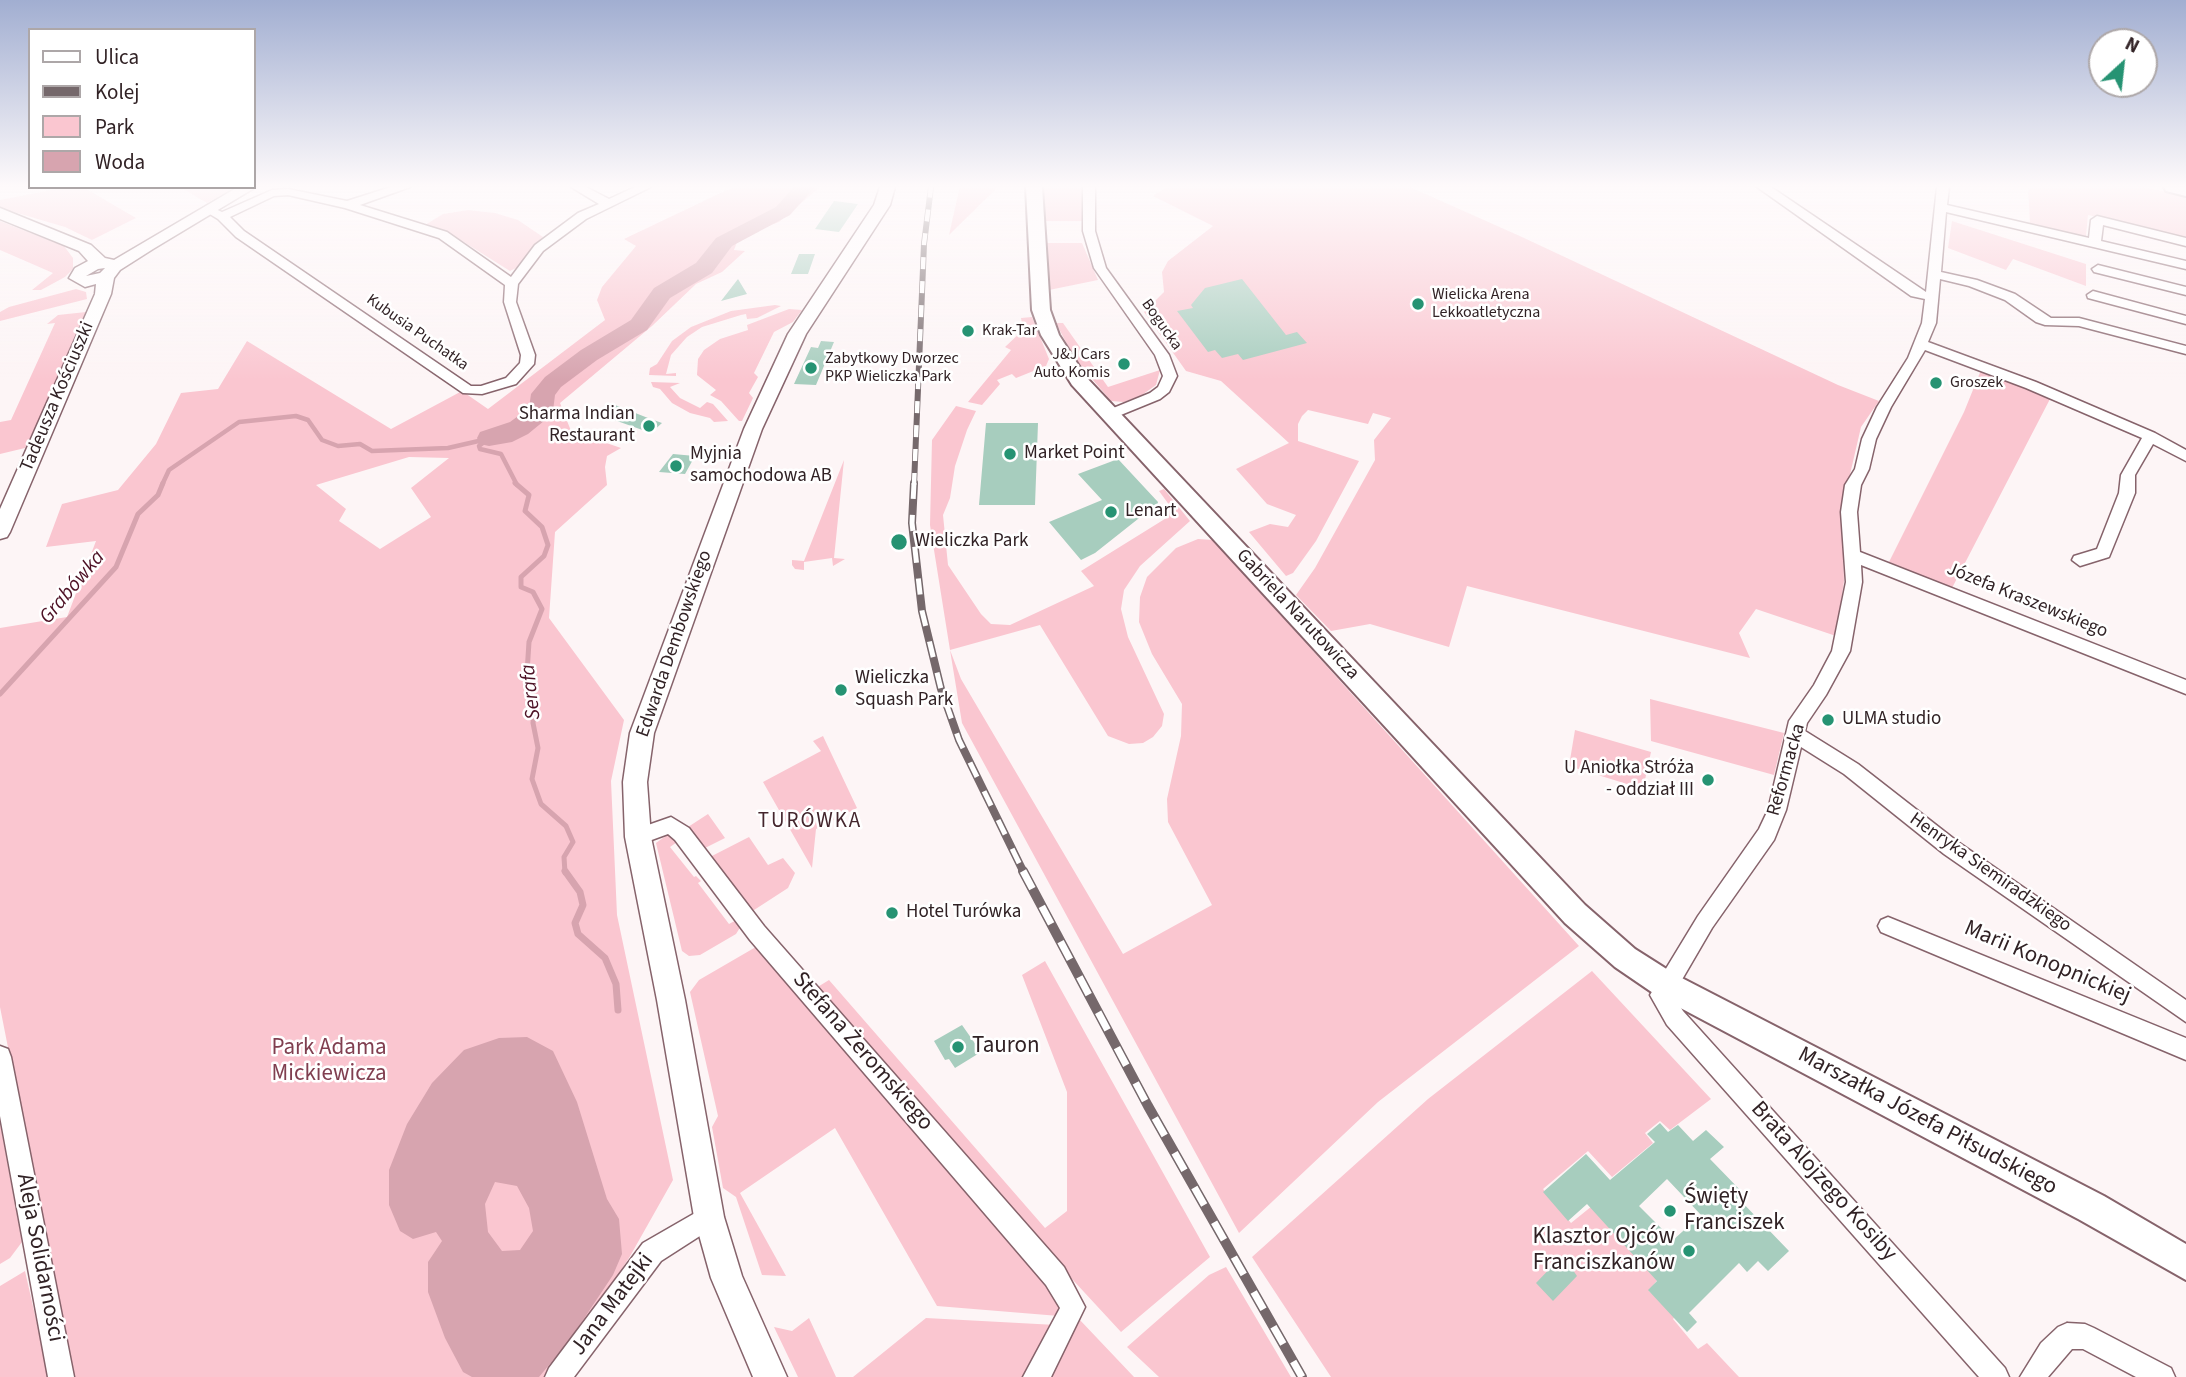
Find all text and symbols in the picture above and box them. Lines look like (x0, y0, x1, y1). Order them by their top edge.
legend (28, 28, 256, 189)
north arrow (2088, 28, 2158, 98)
text: N (2120, 31, 2144, 61)
text: Ulica (95, 42, 139, 72)
text: Kolej (95, 77, 139, 107)
text: Park (95, 112, 134, 142)
text: Woda (95, 147, 145, 177)
place label: Wielicka Arena Lekkoatletyczna (1432, 285, 1540, 323)
street label: Kubusia Puchatka (362, 291, 472, 375)
street label: Bogucka (1137, 296, 1185, 354)
marker: Wielicka Arena Lekkoatletyczna (1410, 296, 1426, 312)
street label: Tadeusza Kościuszki (16, 319, 100, 475)
place label: Krak-Tar (982, 321, 1037, 341)
marker: Krak-Tar (960, 323, 976, 339)
place label: J&J Cars Auto Komis (1034, 345, 1110, 383)
place label: Zabytkowy Dworzec PKP Wieliczka Park (825, 349, 959, 387)
marker: J&J Cars Auto Komis (1116, 356, 1132, 372)
marker: Zabytkowy Dworzec PKP Wieliczka Park (803, 360, 819, 376)
place label: Groszek (1950, 373, 2003, 393)
marker: Groszek (1928, 375, 1944, 391)
place label: Sharma Indian Restaurant (519, 404, 635, 448)
marker: Sharma Indian Restaurant (641, 418, 657, 434)
place label: Market Point (1024, 443, 1125, 465)
place label: Myjnia samochodowa AB (690, 444, 832, 488)
marker: Market Point (1002, 446, 1018, 462)
marker: Myjnia samochodowa AB (668, 458, 684, 474)
place label: Lenart (1125, 501, 1176, 523)
marker: Lenart (1103, 504, 1119, 520)
place label: Wieliczka Park (915, 531, 1028, 553)
marker: Wieliczka Park (889, 532, 909, 552)
street label: Gabriela Narutowicza (1231, 545, 1363, 685)
water label: Grabówka (35, 546, 111, 630)
street label: Edwarda Dembowskiego (632, 548, 718, 740)
street label: Józefa Kraszewskiego (1943, 558, 2111, 644)
water label: Serafa (517, 663, 547, 721)
place label: Wieliczka Squash Park (855, 668, 953, 712)
marker: Wieliczka Squash Park (833, 682, 849, 698)
place label: ULMA studio (1842, 709, 1941, 731)
marker: ULMA studio (1820, 712, 1836, 728)
street label: Reformacka (1763, 721, 1811, 819)
place label: U Aniołka Stróża - oddział III (1564, 758, 1694, 802)
marker: U Aniołka Stróża - oddział III (1700, 772, 1716, 788)
street label: Henryka Siemiradzkiego (1905, 808, 2075, 938)
district label: TURÓWKA (759, 809, 861, 835)
place label: Hotel Turówka (906, 902, 1021, 924)
marker: Hotel Turówka (884, 905, 900, 921)
street label: Marii Konopnickiej (1959, 915, 2135, 1011)
street label: Stefana Żeromskiego (786, 967, 938, 1137)
place label: Tauron (972, 1033, 1040, 1061)
park label: Park Adama Mickiewicza (271, 1035, 387, 1089)
marker: Tauron (950, 1039, 966, 1055)
street label: Marszałka Józefa Piłsudskiego (1793, 1042, 2061, 1202)
street label: Brata Alojzego Kosiby (1744, 1096, 1902, 1268)
street label: Aleja Solidarności (9, 1171, 69, 1345)
place label: Święty Franciszek (1684, 1184, 1785, 1238)
marker: Święty Franciszek (1662, 1203, 1678, 1219)
place label: Klasztor Ojców Franciszkanów (1532, 1224, 1675, 1278)
marker: Klasztor Ojców Franciszkanów (1681, 1243, 1697, 1259)
street label: Jana Matejki (566, 1248, 660, 1362)

